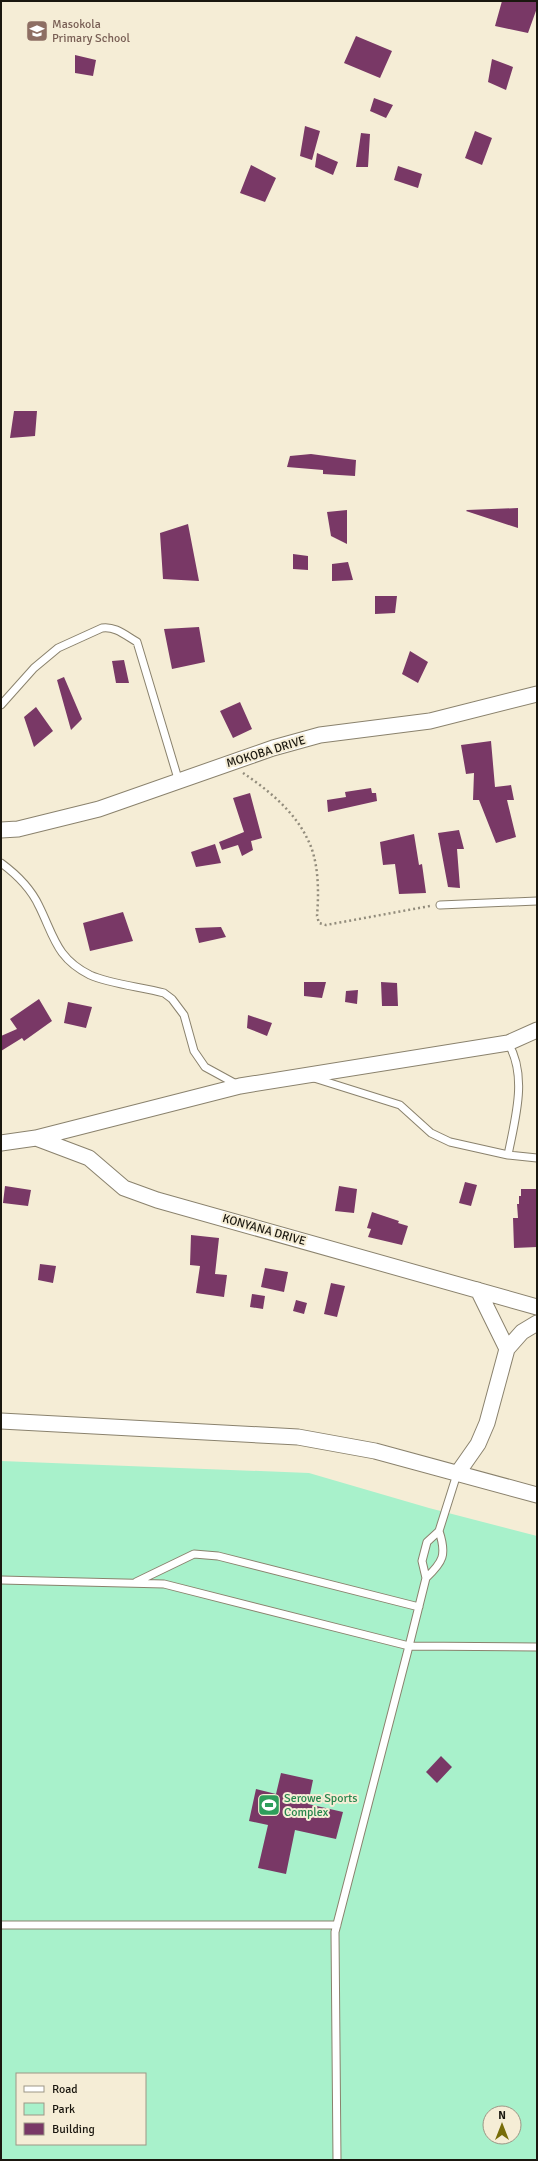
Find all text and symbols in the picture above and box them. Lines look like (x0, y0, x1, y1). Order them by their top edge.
place label: Masokola Primary School (52, 17, 130, 46)
school or university icon: Masokola Primary School (24, 18, 50, 44)
street label: MOKOBA DRIVE (225, 733, 308, 771)
street label: KONYANA DRIVE (221, 1211, 308, 1249)
place label: Serowe Sports Complex (284, 1791, 358, 1820)
sports icon: Serowe Sports Complex (256, 1792, 282, 1818)
legend (16, 2073, 146, 2145)
text: Road (52, 2082, 78, 2097)
text: Park (52, 2102, 75, 2117)
north arrow (482, 2105, 522, 2145)
text: N (498, 2109, 506, 2122)
text: Building (52, 2122, 95, 2137)

